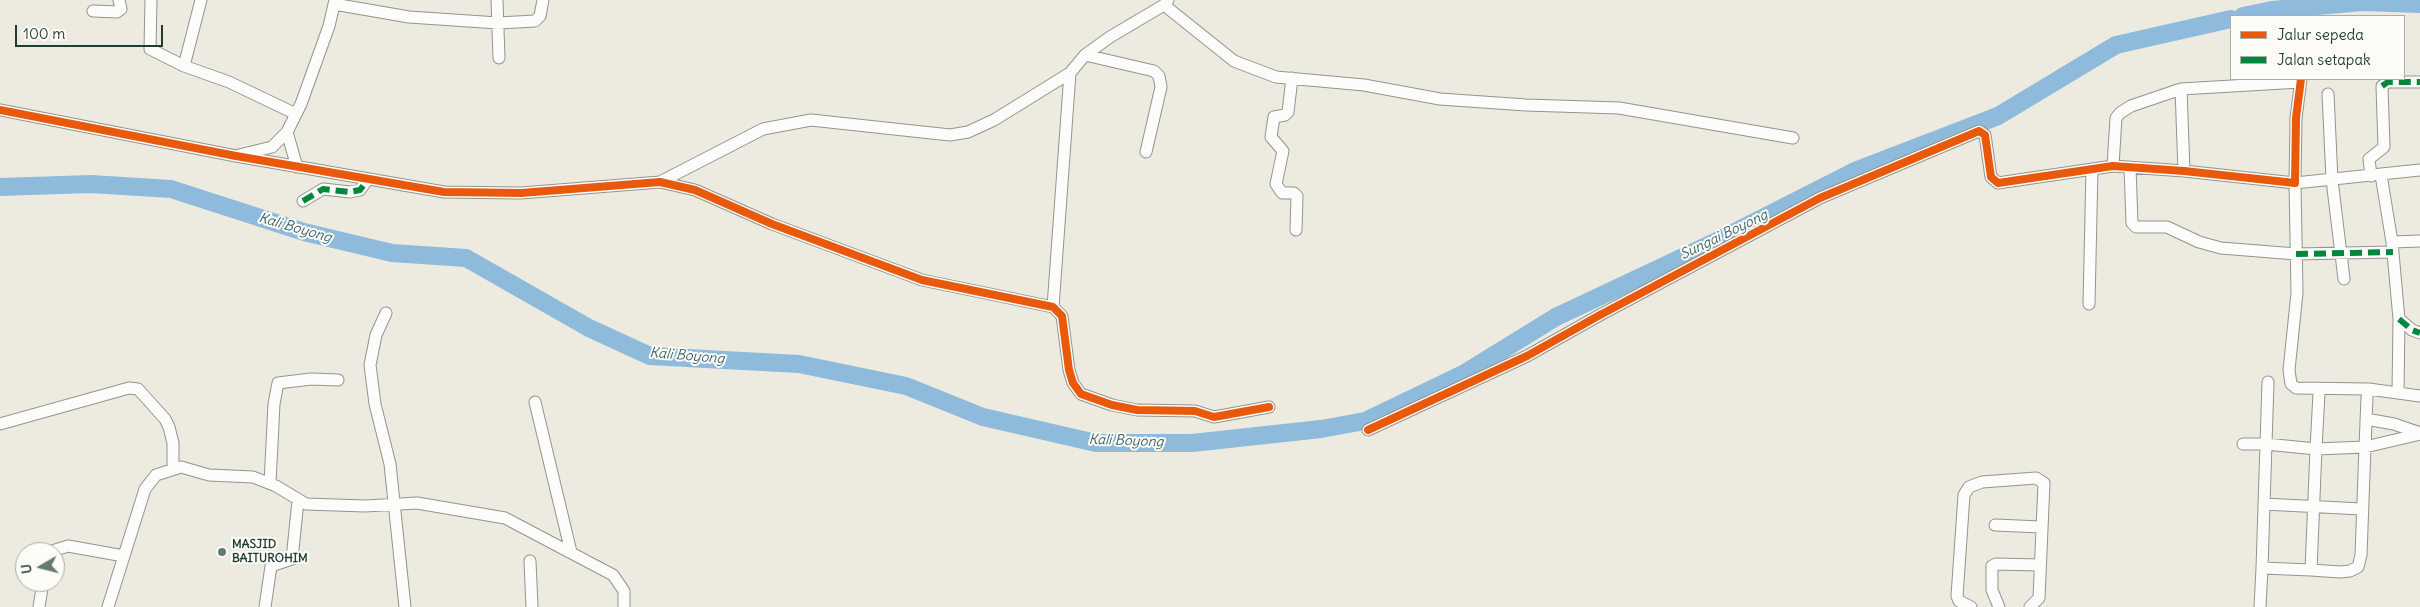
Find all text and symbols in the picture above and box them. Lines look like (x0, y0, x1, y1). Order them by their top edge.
scale bar (18, 15, 165, 47)
legend (2230, 15, 2405, 80)
text: 100 m (23, 24, 65, 43)
text: Jalur sepeda (2277, 25, 2364, 44)
text: Jalan setapak (2277, 50, 2371, 69)
water label: Sungai Boyong (1678, 207, 1770, 263)
water label: Kali Boyong (257, 210, 333, 246)
water label: Kali Boyong (649, 344, 725, 368)
water label: Kali Boyong (1088, 431, 1164, 451)
place label: MASJID BAITUROHIM (232, 538, 308, 566)
north arrow (15, 542, 65, 592)
marker: MASJID BAITUROHIM (216, 546, 228, 558)
text: U (17, 563, 36, 575)

